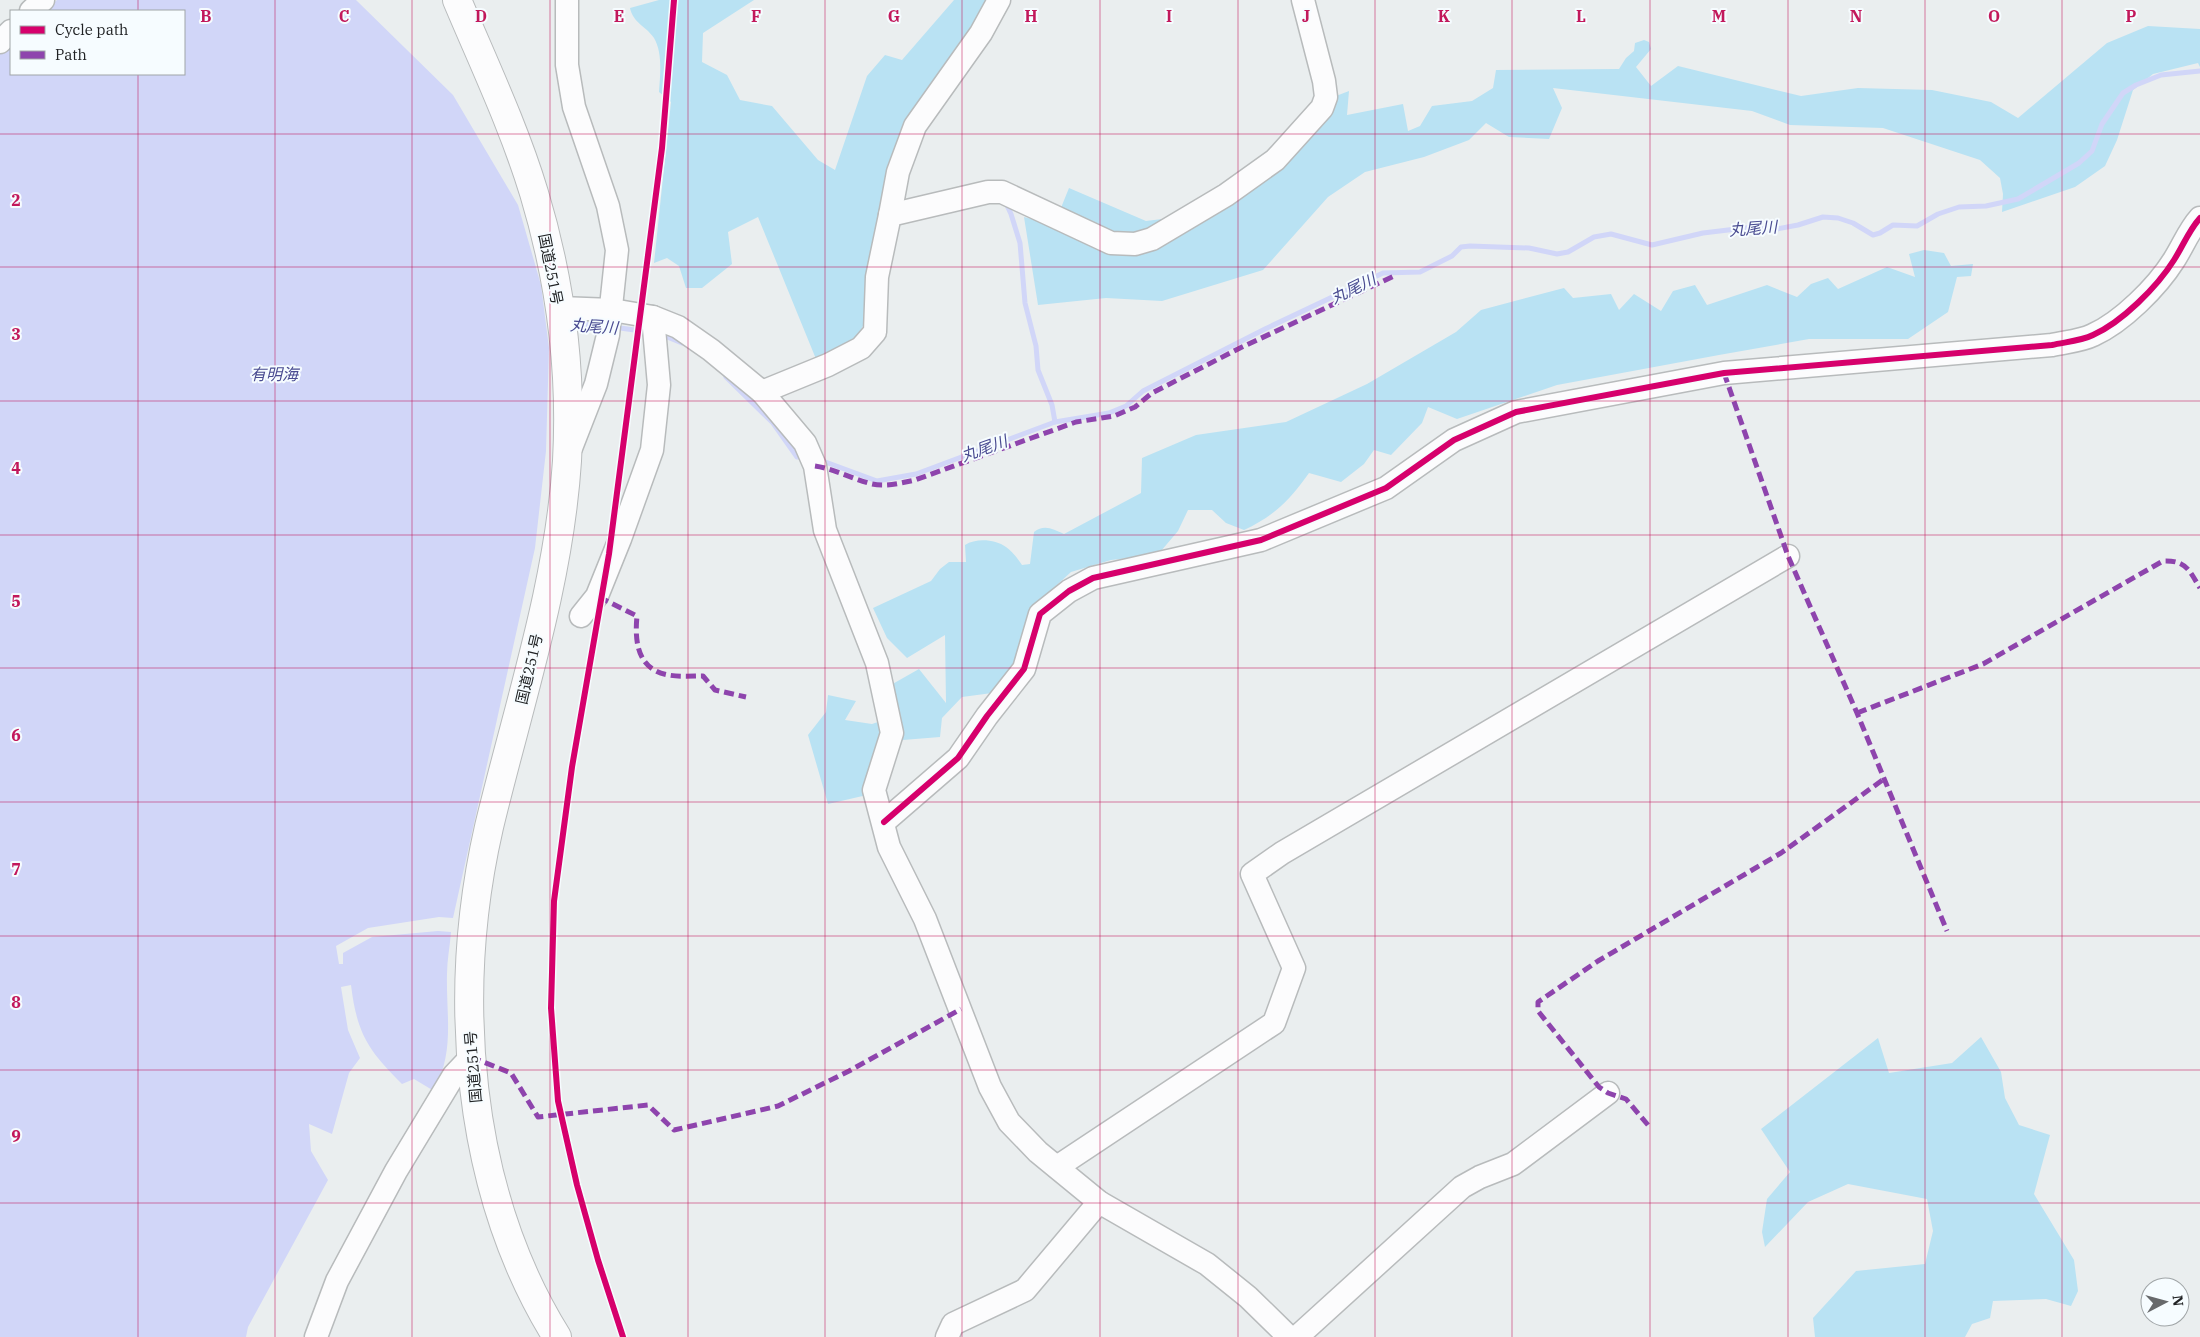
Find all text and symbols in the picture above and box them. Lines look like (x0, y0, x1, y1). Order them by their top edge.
text: B (200, 6, 212, 26)
text: C (339, 6, 349, 26)
text: D (475, 6, 487, 26)
text: E (614, 6, 624, 26)
text: F (751, 6, 761, 26)
text: G (888, 6, 900, 26)
text: H (1025, 6, 1038, 26)
text: I (1166, 6, 1172, 26)
text: J (1302, 6, 1310, 26)
text: K (1438, 6, 1451, 26)
text: L (1576, 6, 1586, 26)
text: M (1712, 6, 1726, 26)
text: N (1850, 6, 1862, 26)
text: O (1988, 6, 2000, 26)
text: P (2126, 6, 2137, 26)
legend (10, 10, 185, 75)
text: Cycle path (55, 20, 128, 39)
text: Path (55, 45, 87, 64)
text: 2 (11, 190, 21, 210)
water label: 丸尾川 (1728, 216, 1780, 240)
street label: 国道251号 (535, 232, 567, 306)
water label: 丸尾川 (1327, 268, 1381, 308)
water label: 丸尾川 (569, 314, 621, 338)
text: 3 (11, 324, 21, 344)
water label: 有明海 (250, 364, 301, 384)
water label: 丸尾川 (958, 430, 1012, 466)
text: 4 (11, 458, 21, 478)
text: 5 (11, 591, 21, 611)
street label: 国道251号 (512, 632, 546, 706)
text: 6 (11, 725, 21, 745)
text: 7 (11, 859, 21, 879)
text: 8 (11, 992, 21, 1012)
street label: 国道251号 (460, 1030, 486, 1104)
text: 9 (11, 1126, 21, 1146)
north arrow (2140, 1277, 2190, 1327)
text: N (2168, 1294, 2187, 1307)

